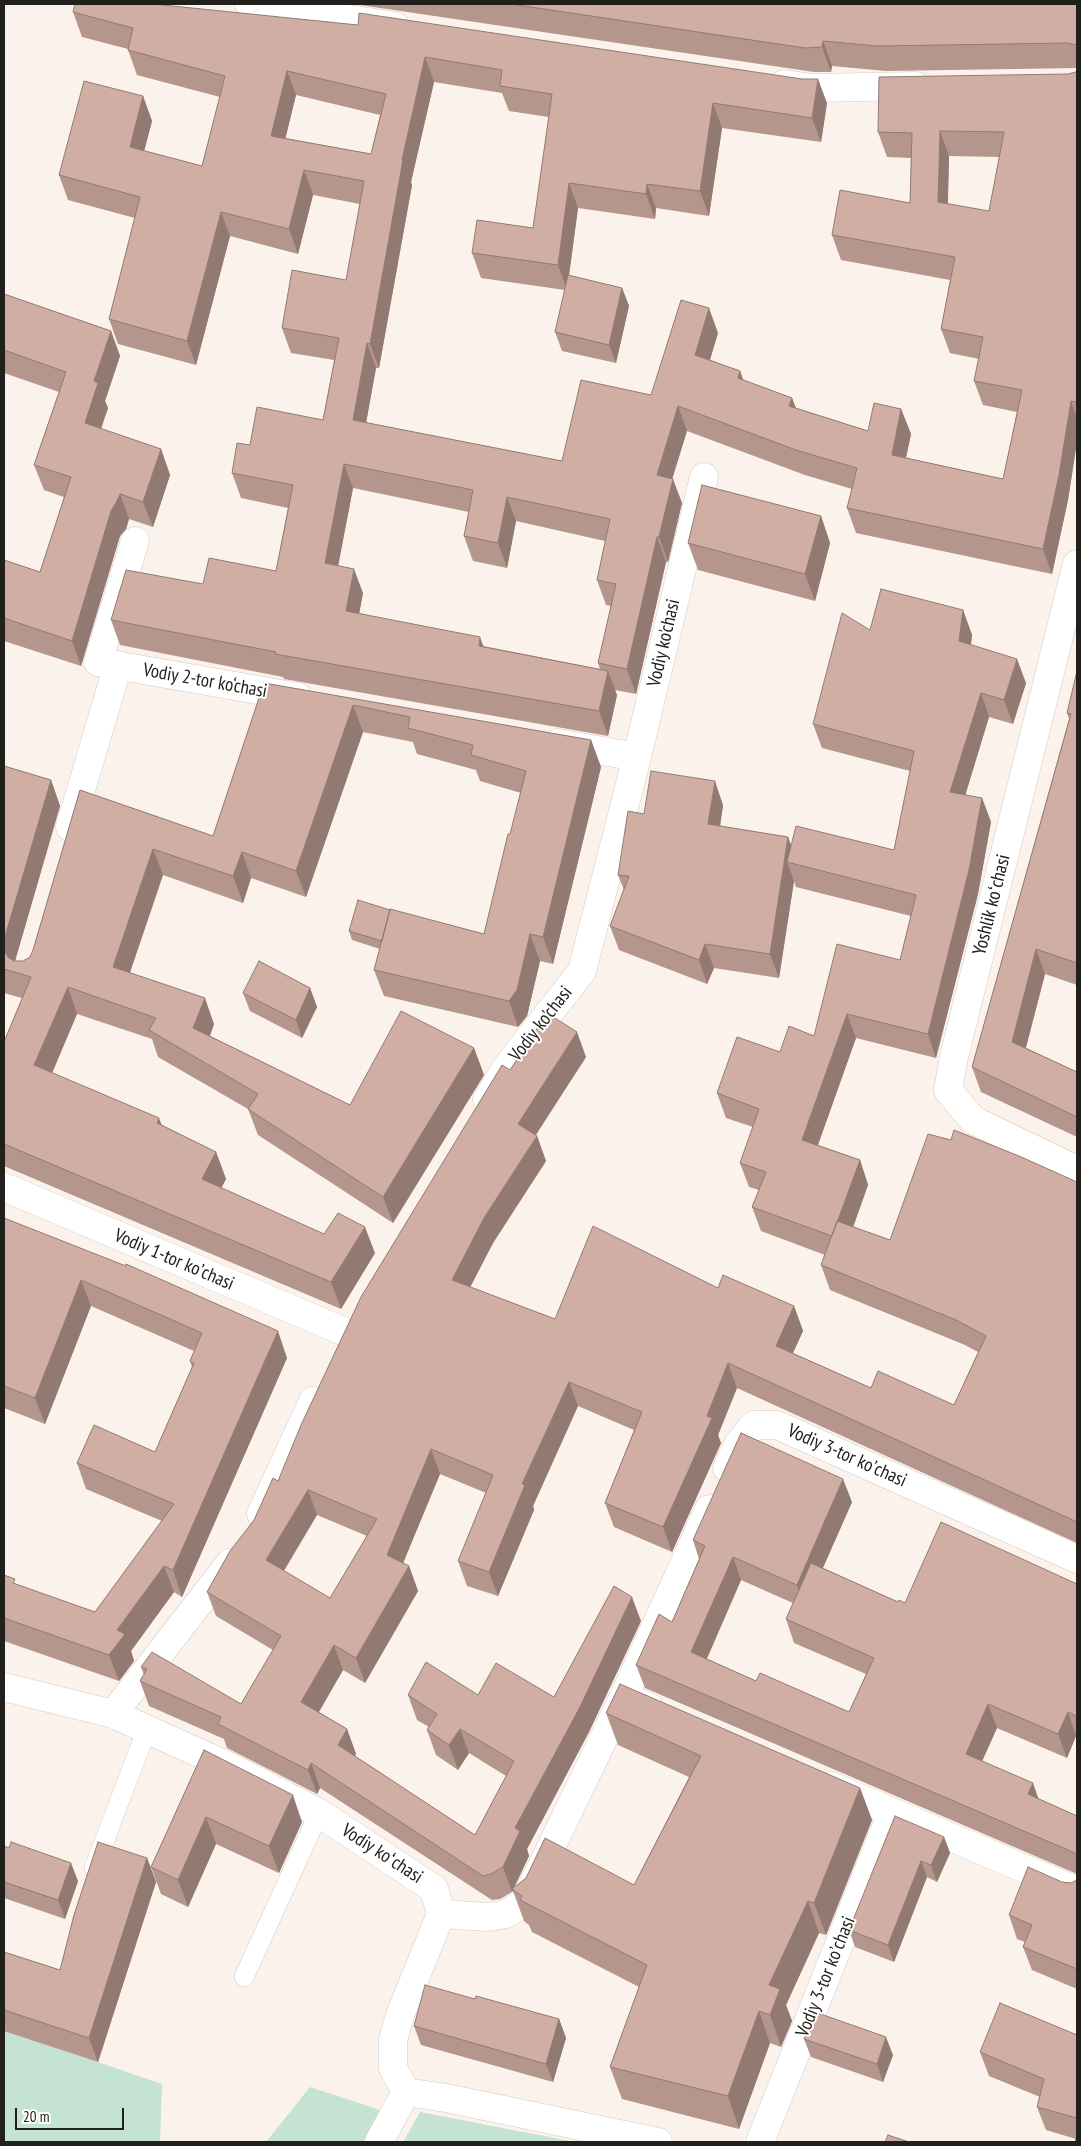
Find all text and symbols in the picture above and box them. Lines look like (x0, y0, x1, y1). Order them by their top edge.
street label: Vodiy ko'chasi (643, 597, 685, 689)
street label: Vodiy 2-tor ko‘chasi (141, 659, 269, 703)
street label: Yoshlik koʻchasi (968, 852, 1016, 958)
street label: Vodiy ko'chasi (505, 982, 577, 1066)
street label: Vodiy 1-tor koʼchasi (111, 1225, 237, 1295)
street label: Vodiy 3-tor koʼchasi (784, 1420, 910, 1492)
street label: Vodiy koʻchasi (337, 1819, 427, 1889)
street label: Vodiy 3-tor koʼchasi (791, 1913, 861, 2041)
scale bar (18, 2098, 126, 2130)
text: 20 m (23, 2107, 49, 2126)

